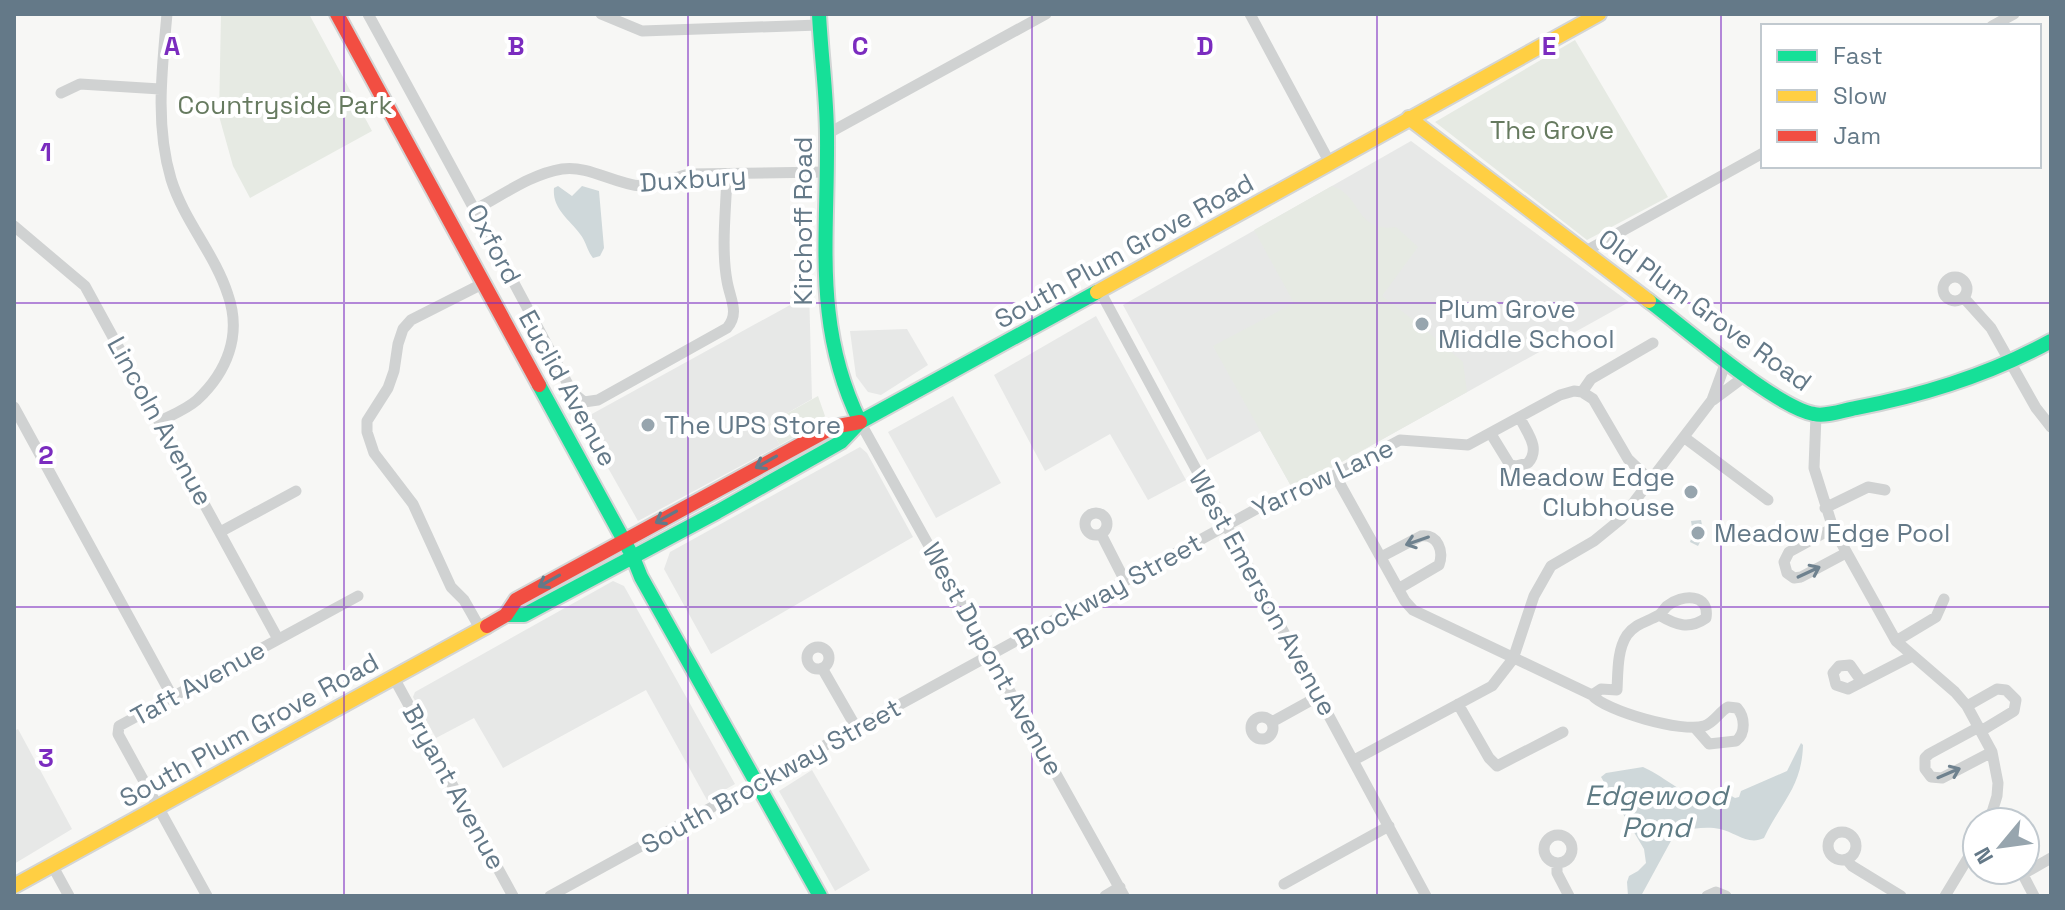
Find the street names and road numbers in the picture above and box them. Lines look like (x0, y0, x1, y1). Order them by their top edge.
street label: Kirchoff Road (786, 137, 820, 305)
street label: Duxbury (638, 158, 748, 200)
street label: South Plum Grove Road (989, 166, 1259, 336)
street label: Oxford (459, 198, 529, 290)
street label: Old Plum Grove Road (1592, 221, 1818, 399)
street label: Euclid Avenue (511, 304, 625, 472)
street label: Lincoln Avenue (99, 330, 221, 512)
street label: Yarrow Lane (1247, 431, 1399, 525)
street label: West Emerson Avenue (1181, 464, 1345, 722)
street label: Brockway Street (1008, 525, 1208, 657)
street label: West Dupont Avenue (915, 536, 1071, 782)
street label: Taft Avenue (125, 632, 271, 734)
street label: South Plum Grove Road (114, 645, 384, 815)
street label: South Brockway Street (635, 690, 907, 862)
street label: Bryant Avenue (395, 698, 513, 876)

